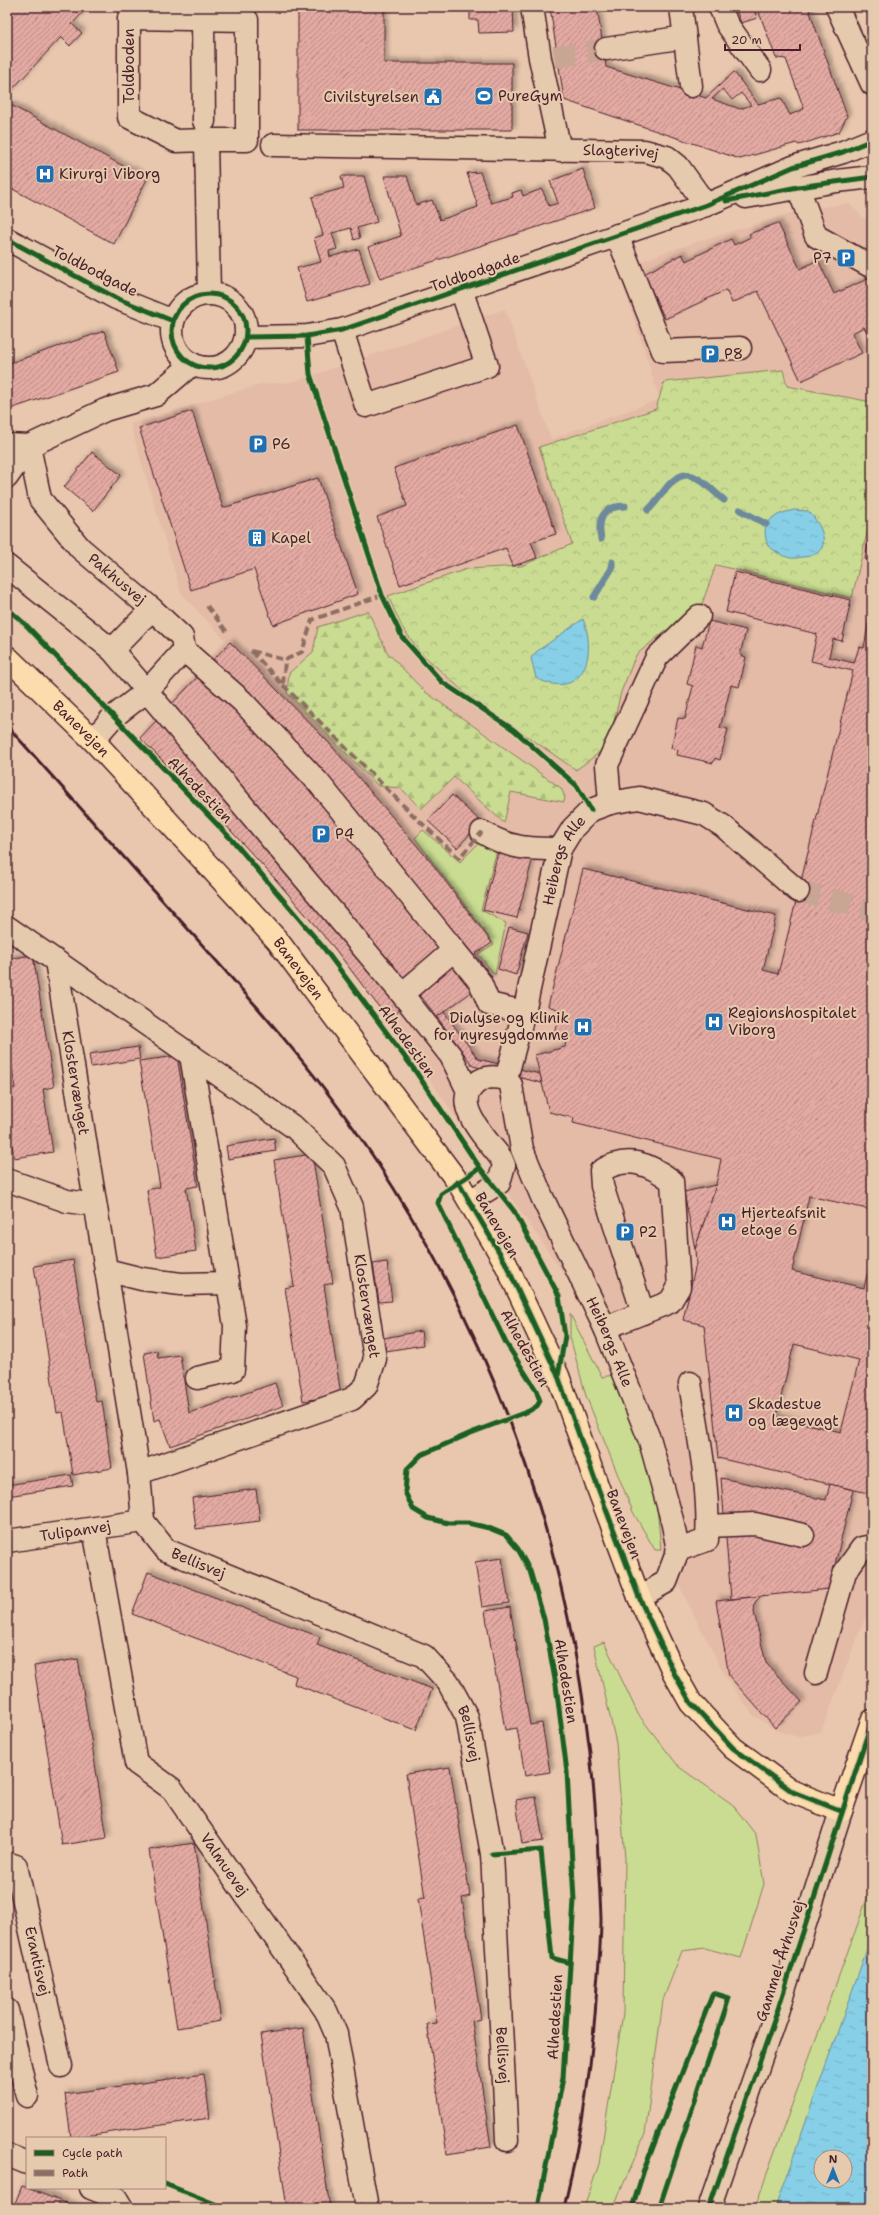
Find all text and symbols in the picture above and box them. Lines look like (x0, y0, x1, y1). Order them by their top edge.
scale bar (725, 26, 800, 52)
street label: Toldboden (119, 28, 139, 104)
text: 20 m (731, 32, 762, 48)
sports icon: PureGym (473, 85, 495, 107)
public building icon: Civilstyrelsen (422, 86, 444, 108)
place label: PureGym (498, 86, 563, 106)
place label: Civilstyrelsen (323, 87, 419, 107)
street label: Slagterivej (583, 140, 661, 164)
hospital icon: Kirurgi Viborg (34, 163, 56, 185)
place label: Kirurgi Viborg (59, 164, 160, 184)
street label: Toldbodgade (49, 241, 141, 301)
street label: Toldbodgade (427, 247, 523, 297)
parking icon: P7 (835, 247, 857, 269)
place label: P7 (813, 248, 832, 268)
parking icon: P8 (699, 343, 721, 365)
place label: P8 (724, 344, 743, 364)
parking icon: P6 (247, 433, 269, 455)
place label: P6 (272, 434, 291, 454)
building icon: Kapel (246, 527, 268, 549)
place label: Kapel (271, 528, 311, 548)
street label: Pakhusvej (84, 549, 150, 609)
street label: Banevejen (48, 696, 114, 761)
street label: Alhedestien (163, 752, 237, 828)
street label: Heibergs Alle (538, 811, 590, 907)
parking icon: P4 (310, 823, 332, 845)
place label: P4 (335, 824, 354, 844)
street label: Banevejen (269, 933, 328, 1004)
street label: Alhedestien (374, 1001, 440, 1081)
place label: Regionshospitalet Viborg (728, 1003, 857, 1040)
place label: Dialyse og Klinik for nyresygdomme (434, 1008, 569, 1045)
hospital icon: Regionshospitalet Viborg (703, 1011, 725, 1033)
hospital icon: Dialyse og Klinik for nyresygdomme (572, 1016, 594, 1038)
street label: Klostervænget (57, 1029, 94, 1136)
street label: Banevejen (470, 1188, 524, 1262)
place label: Hjerteafsnit etage 6 (741, 1203, 826, 1240)
hospital icon: Hjerteafsnit etage 6 (716, 1211, 738, 1233)
parking icon: P2 (614, 1221, 636, 1243)
place label: P2 (639, 1222, 657, 1242)
street label: Klostervænget (349, 1252, 385, 1360)
street label: Heibergs Alle (581, 1293, 637, 1390)
street label: Alhedestien (496, 1306, 554, 1390)
place label: Skadestue og lægevagt (748, 1394, 839, 1431)
hospital icon: Skadestue og lægevagt (723, 1402, 745, 1424)
street label: Banevejen (602, 1486, 646, 1562)
street label: Tulipanvej (38, 1516, 112, 1546)
street label: Bellisvej (168, 1543, 229, 1583)
street label: Alhedestien (549, 1637, 583, 1725)
street label: Bellisvej (453, 1702, 485, 1763)
street label: Valmuevej (196, 1829, 253, 1900)
street label: Gammel Århusvej (749, 1897, 809, 2024)
street label: Erantisvej (20, 1924, 55, 1998)
street label: Alhedestien (543, 1974, 567, 2060)
street label: Bellisvej (491, 2026, 514, 2084)
legend (26, 2137, 166, 2189)
text: Cycle path (62, 2145, 123, 2161)
north arrow (813, 2149, 853, 2189)
text: N (829, 2152, 838, 2167)
text: Path (62, 2165, 88, 2181)

